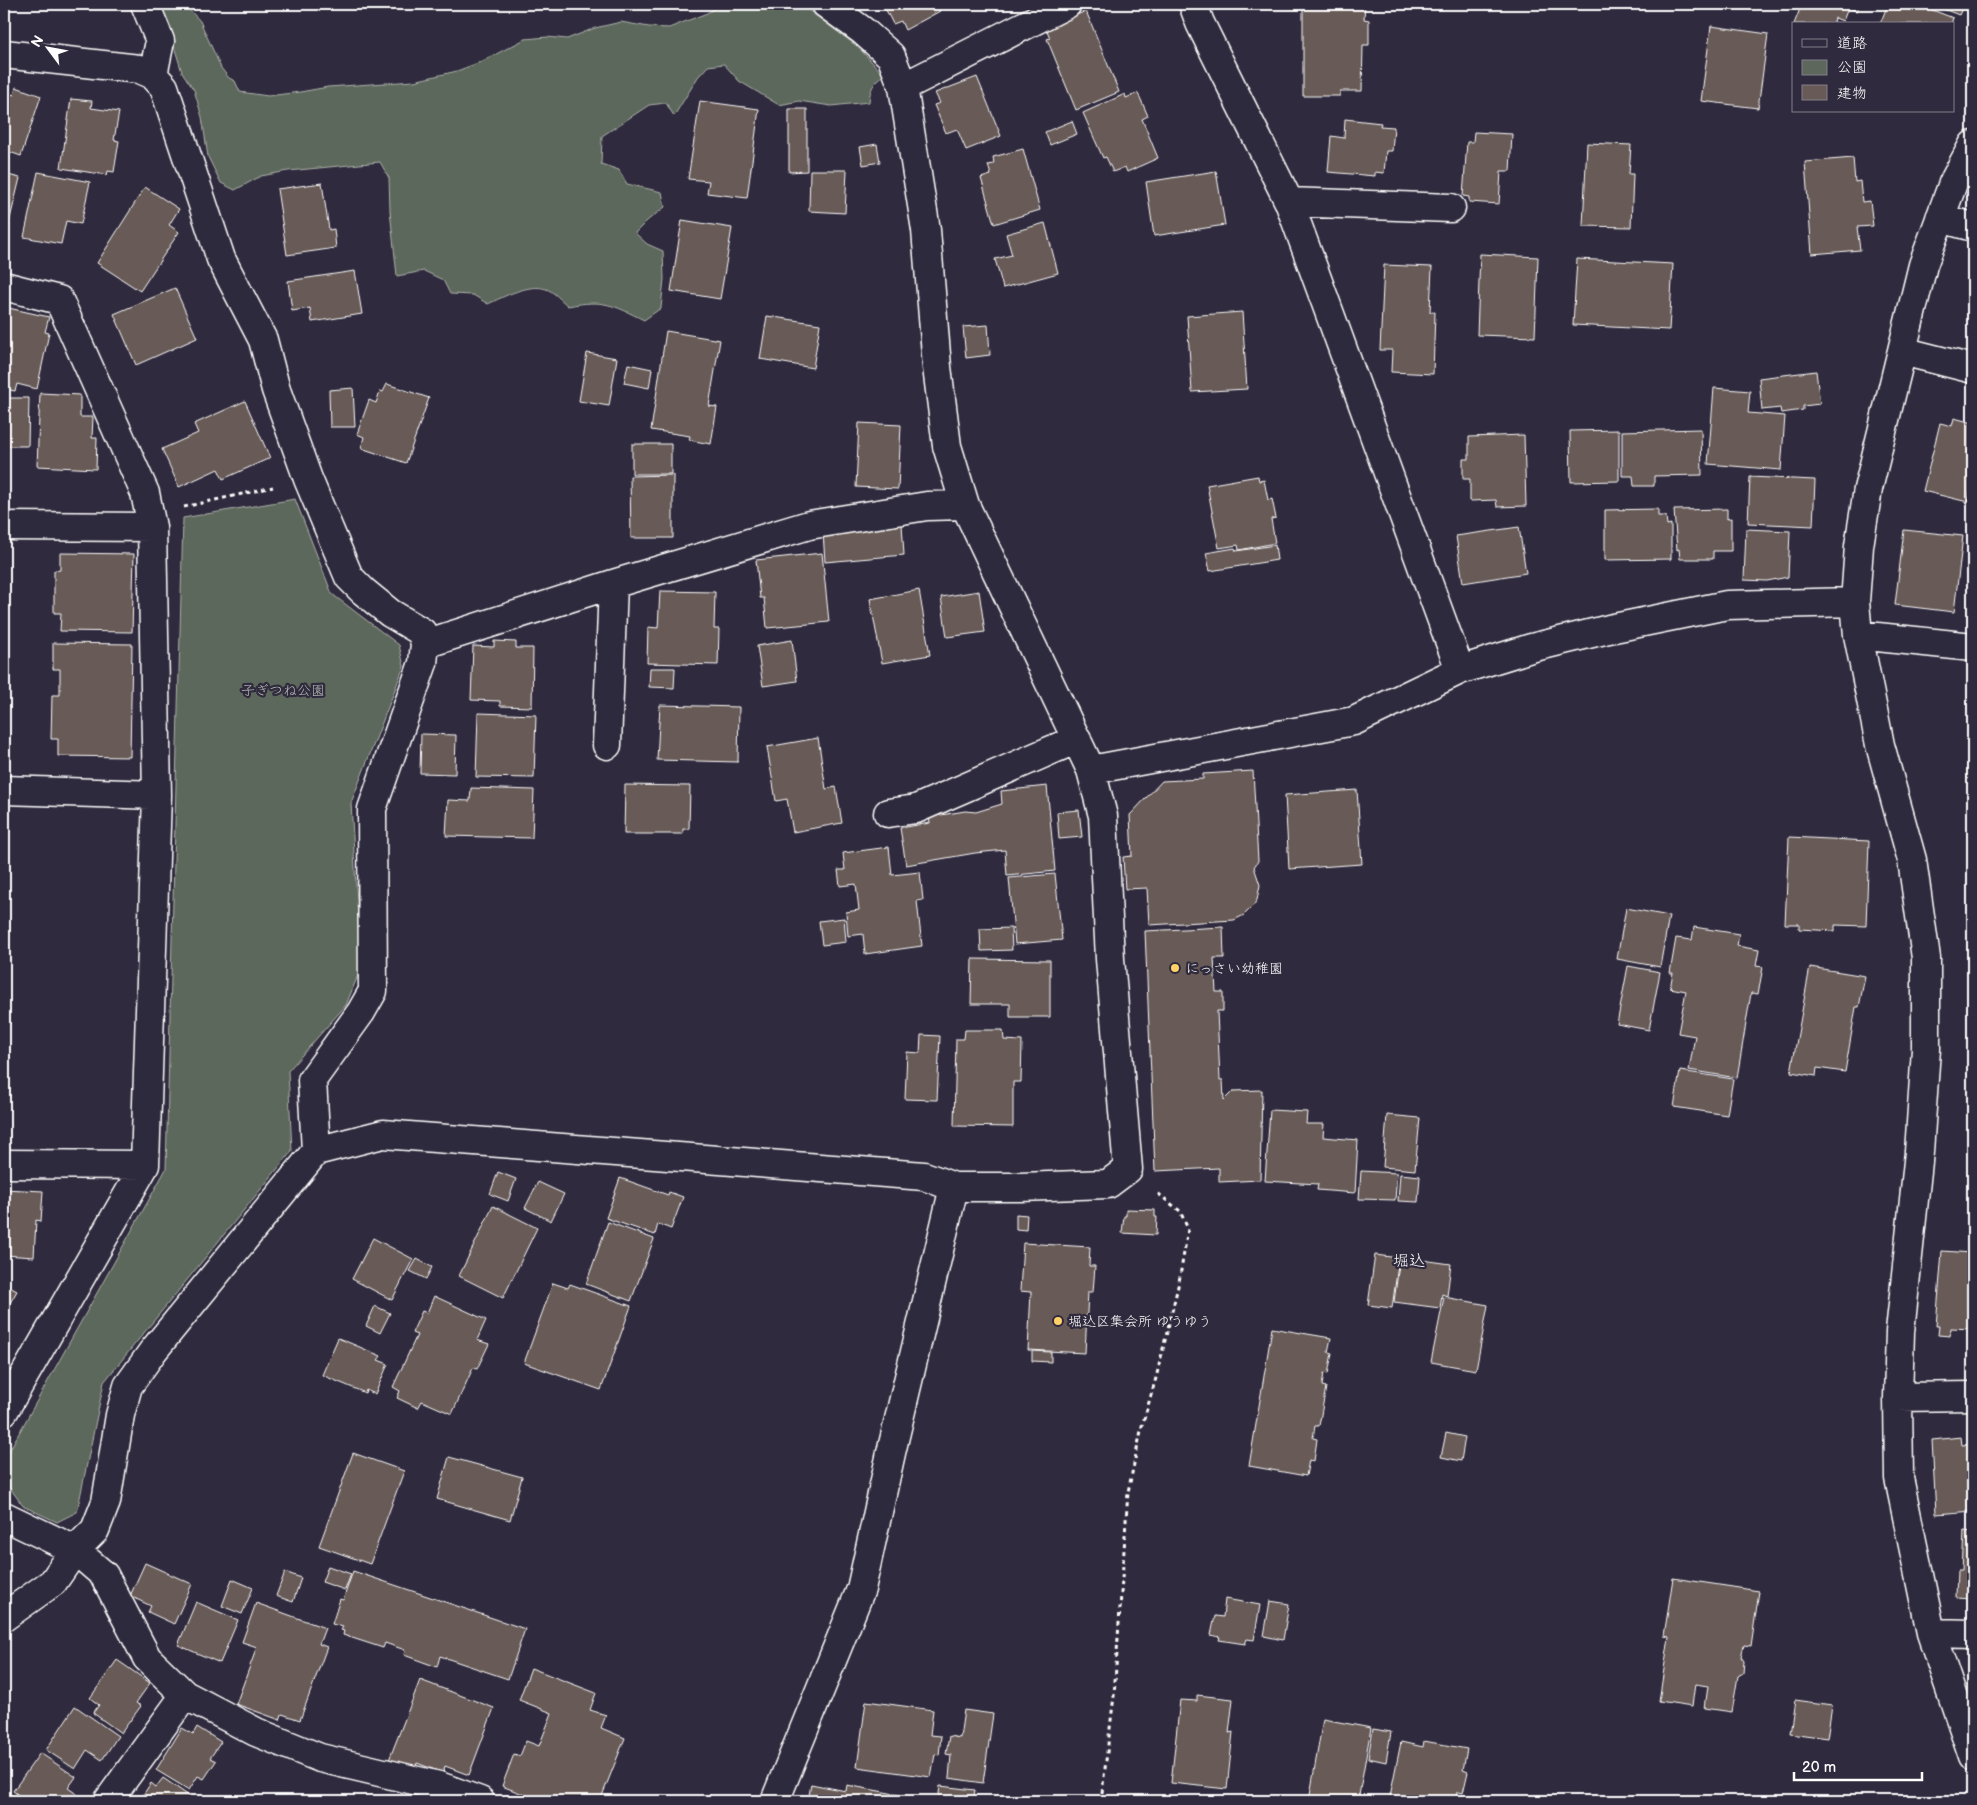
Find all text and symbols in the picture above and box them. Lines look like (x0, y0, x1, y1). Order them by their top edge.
north arrow (22, 22, 72, 72)
legend (1792, 22, 1954, 112)
text: N (27, 32, 47, 50)
text: 道路 (1837, 34, 1867, 53)
text: 公園 (1837, 58, 1867, 77)
text: 建物 (1837, 84, 1867, 103)
park label: 子ぎつね公園 (241, 682, 325, 699)
place label: にっさい幼稚園 (1185, 960, 1283, 977)
marker: にっさい幼稚園 (1169, 962, 1181, 974)
district label: 堀込 (1393, 1252, 1425, 1271)
place label: 堀込区集会所 ゆうゆう (1068, 1313, 1212, 1330)
marker: 堀込区集会所 ゆうゆう (1052, 1315, 1064, 1327)
scale bar (1794, 1750, 1922, 1782)
text: 20 m (1802, 1758, 1836, 1777)

